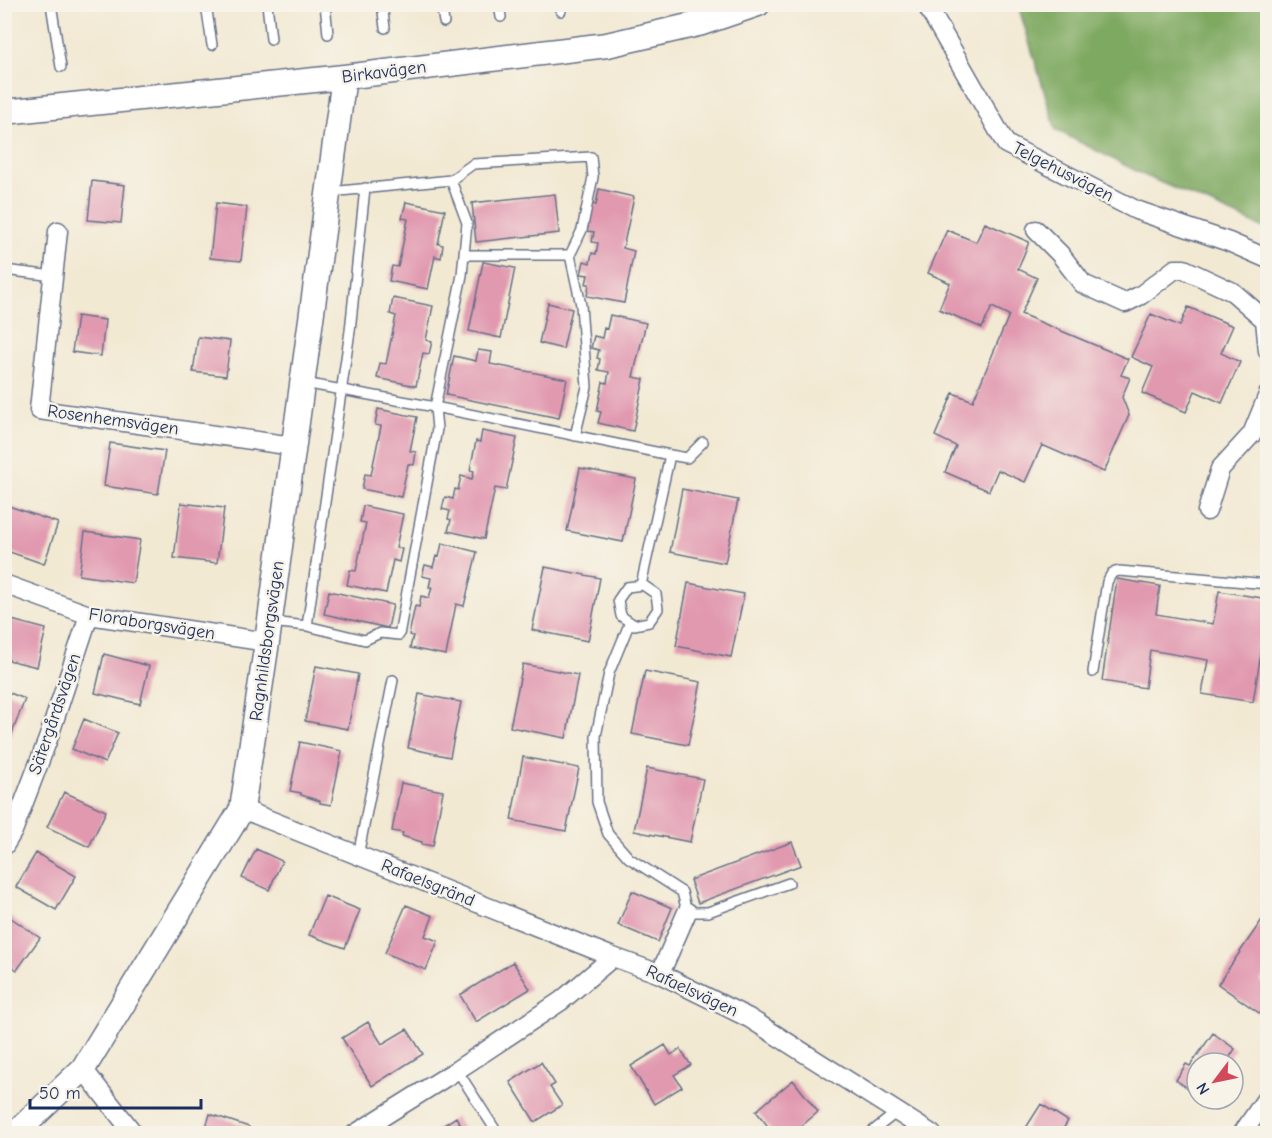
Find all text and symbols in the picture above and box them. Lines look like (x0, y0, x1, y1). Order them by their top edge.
street label: Birkavägen (341, 56, 427, 88)
street label: Telgehusvägen (1009, 137, 1117, 207)
street label: Rosenhemsvägen (46, 400, 180, 440)
street label: Ragnhildsborgsvägen (245, 559, 289, 723)
street label: Floraborgsvägen (87, 604, 217, 644)
street label: Sätergårdsvägen (24, 651, 86, 777)
street label: Rafaelsgränd (378, 855, 478, 911)
street label: Rafaelsvägen (643, 961, 741, 1021)
north arrow (1185, 1051, 1245, 1111)
scale bar (30, 1072, 201, 1110)
text: N (1193, 1079, 1214, 1098)
text: 50 m (39, 1083, 81, 1104)

